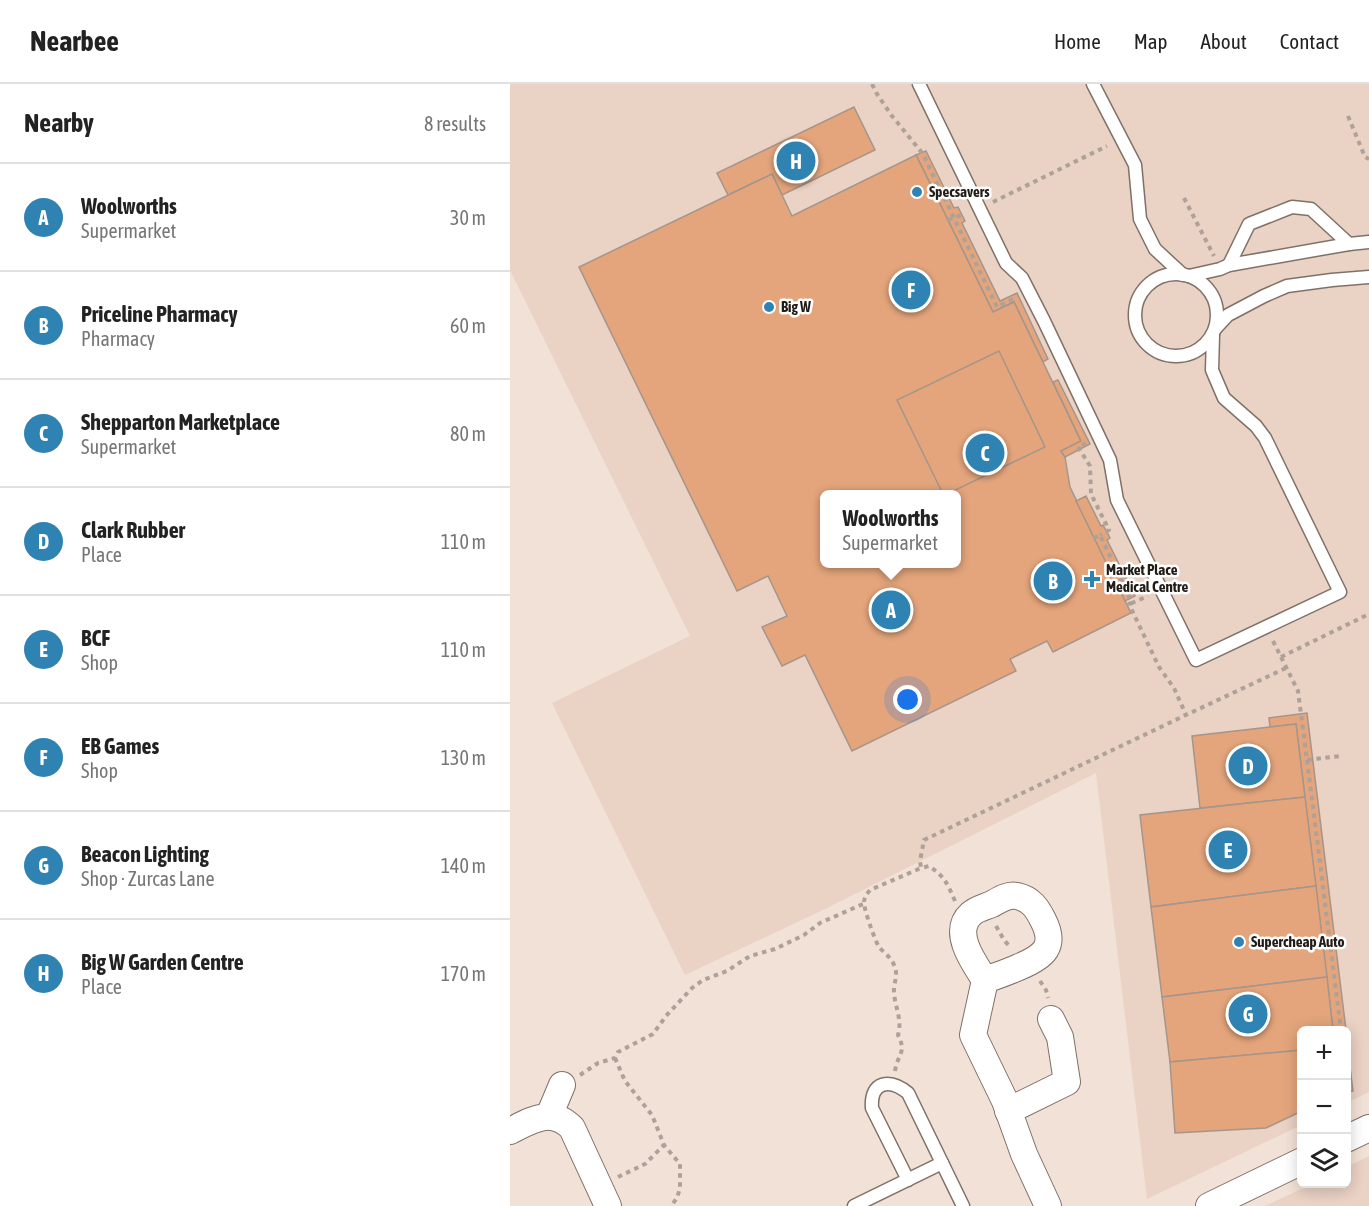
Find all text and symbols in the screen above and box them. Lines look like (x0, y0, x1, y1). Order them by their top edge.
text: Nearbee (30, 25, 119, 57)
text: Home (1054, 29, 1101, 53)
text: Map (1134, 29, 1168, 53)
text: About (1201, 29, 1247, 53)
text: Contact (1280, 29, 1339, 53)
text: Nearby (24, 108, 94, 138)
text: 8 results (424, 112, 486, 135)
pin: H (776, 138, 816, 184)
place label: Specsavers (929, 183, 990, 200)
marker: Specsavers (910, 185, 924, 199)
text: Woolworths (81, 193, 177, 219)
text: A (39, 206, 48, 229)
text: 30 m (450, 206, 486, 229)
text: Supermarket (81, 219, 176, 242)
pin: F (892, 268, 930, 312)
place label: Big W (781, 298, 811, 315)
marker: Big W (762, 300, 776, 314)
text: Priceline Pharmacy (81, 301, 237, 327)
text: B (39, 314, 48, 337)
text: 60 m (450, 314, 486, 337)
text: Pharmacy (81, 327, 155, 350)
text: Shepparton Marketplace (81, 409, 280, 435)
text: C (39, 422, 48, 445)
text: 80 m (450, 422, 486, 445)
pin: C (966, 430, 1004, 476)
text: Supermarket (81, 435, 176, 458)
popup (820, 490, 961, 568)
text: Woolworths (843, 505, 938, 531)
text: Clark Rubber (81, 517, 185, 543)
text: D (38, 530, 49, 553)
text: 110 m (441, 530, 486, 553)
text: Supermarket (843, 531, 938, 554)
text: Place (81, 543, 122, 566)
pin: B (1034, 558, 1072, 604)
place label: Market Place Medical Centre (1106, 561, 1188, 595)
marker: Market Place Medical Centre (1083, 570, 1101, 588)
pin: A (872, 588, 910, 632)
text: BCF (81, 625, 110, 651)
text: E (39, 638, 48, 661)
text: 110 m (441, 638, 486, 661)
text: Shop (81, 651, 118, 674)
your location (893, 685, 922, 714)
text: EB Games (81, 733, 159, 759)
pin: D (1228, 744, 1268, 788)
text: F (39, 746, 48, 769)
text: 130 m (441, 746, 486, 769)
text: Shop (81, 759, 118, 782)
pin: E (1208, 828, 1248, 873)
text: Beacon Lighting (81, 841, 209, 867)
text: G (38, 854, 49, 877)
text: 140 m (441, 854, 486, 877)
text: Shop · Zurcas Lane (81, 867, 215, 890)
place label: Supercheap Auto (1251, 933, 1344, 950)
marker: Supercheap Auto (1232, 935, 1246, 949)
text: Big W Garden Centre (81, 949, 244, 975)
text: H (38, 962, 49, 985)
text: 170 m (441, 962, 486, 985)
text: Place (81, 975, 122, 998)
pin: G (1228, 992, 1268, 1036)
map controls (1297, 1026, 1351, 1188)
button: + (1297, 1026, 1351, 1080)
button: − (1297, 1080, 1351, 1134)
button: layers (1297, 1134, 1351, 1188)

